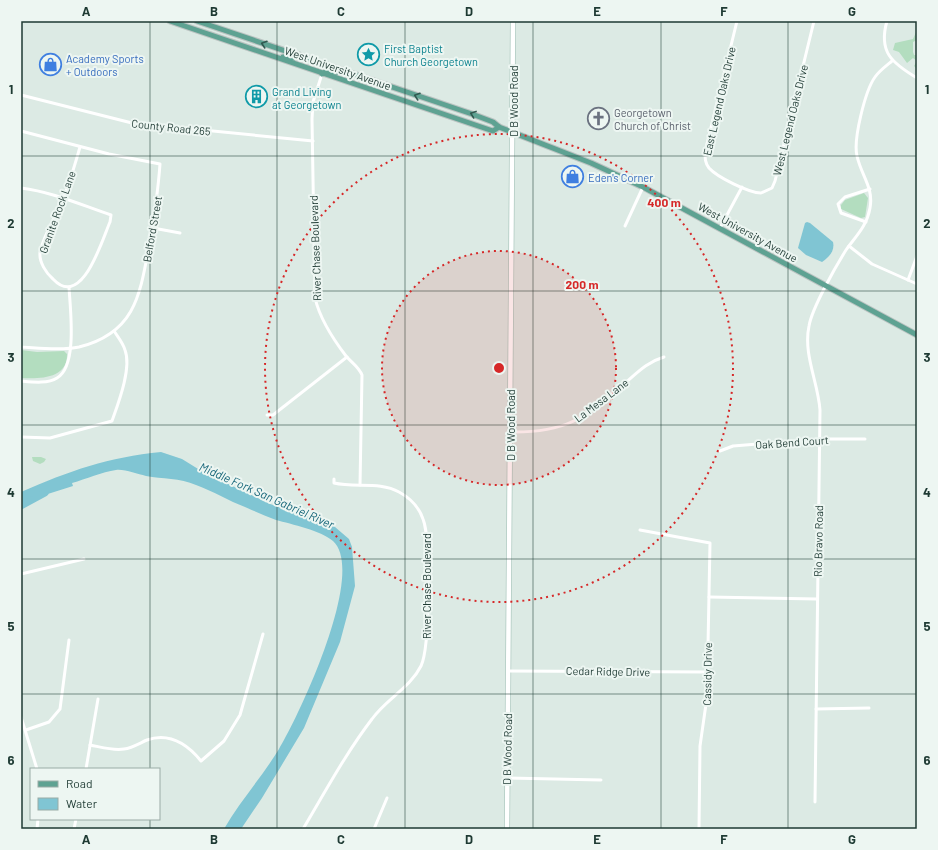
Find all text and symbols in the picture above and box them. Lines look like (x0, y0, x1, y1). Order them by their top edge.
text: A (82, 3, 91, 19)
text: B (210, 3, 218, 19)
text: C (337, 3, 345, 19)
text: D (465, 3, 473, 19)
text: E (593, 3, 601, 19)
text: F (720, 3, 728, 19)
text: G (848, 3, 856, 19)
one-way arrow (261, 40, 268, 48)
place icon: First Baptist Church Georgetown (356, 41, 382, 67)
place label: First Baptist Church Georgetown (384, 42, 478, 68)
street label: West University Avenue (283, 44, 393, 92)
street label: East Legend Oaks Drive (700, 45, 738, 157)
shop icon: Academy Sports + Outdoors (38, 51, 64, 77)
place label: Academy Sports + Outdoors (66, 52, 144, 78)
street label: West Legend Oaks Drive (770, 63, 810, 177)
street label: D B Wood Road (507, 65, 520, 137)
text: 1 (9, 81, 13, 97)
text: 1 (925, 81, 929, 97)
building icon: Grand Living at Georgetown (244, 84, 270, 110)
place label: Grand Living at Georgetown (272, 85, 341, 111)
one-way arrow (414, 92, 421, 100)
church icon: Georgetown Church of Christ (586, 105, 612, 131)
place label: Georgetown Church of Christ (614, 106, 691, 132)
one-way arrow (469, 111, 476, 119)
street label: County Road 265 (131, 116, 212, 138)
shop icon: Eden's Corner (560, 164, 586, 190)
street label: Granite Rock Lane (36, 169, 78, 255)
place label: Eden's Corner (588, 171, 653, 184)
street label: Belford Street (140, 195, 164, 263)
street label: River Chase Boulevard (307, 195, 323, 301)
text: 400 m (647, 195, 681, 209)
street label: West University Avenue (696, 199, 800, 265)
text: 2 (7, 215, 15, 231)
text: 2 (923, 215, 931, 231)
text: 200 m (566, 277, 598, 291)
text: 3 (7, 349, 15, 365)
text: 3 (923, 349, 931, 365)
centre of rings (492, 361, 506, 375)
street label: La Mesa Lane (571, 375, 631, 425)
street label: D B Wood Road (504, 389, 517, 461)
street label: Oak Bend Court (755, 433, 829, 451)
water label: Middle Fork San Gabriel River (198, 459, 337, 531)
text: 4 (7, 484, 15, 500)
text: 4 (923, 484, 931, 500)
street label: Rio Bravo Road (811, 505, 825, 577)
street label: River Chase Boulevard (420, 533, 433, 639)
text: 5 (7, 618, 15, 634)
text: 5 (923, 618, 931, 634)
street label: Cassidy Drive (700, 642, 714, 706)
street label: Cedar Ridge Drive (566, 664, 650, 678)
street label: D B Wood Road (500, 713, 514, 785)
text: 6 (8, 752, 15, 768)
text: 6 (924, 752, 931, 768)
legend (30, 768, 160, 820)
text: Road (66, 776, 93, 790)
text: Water (66, 796, 98, 810)
text: A (82, 831, 91, 847)
text: B (210, 831, 218, 847)
text: C (337, 831, 345, 847)
text: D (465, 831, 473, 847)
text: E (593, 831, 601, 847)
text: F (720, 831, 728, 847)
text: G (848, 831, 856, 847)

